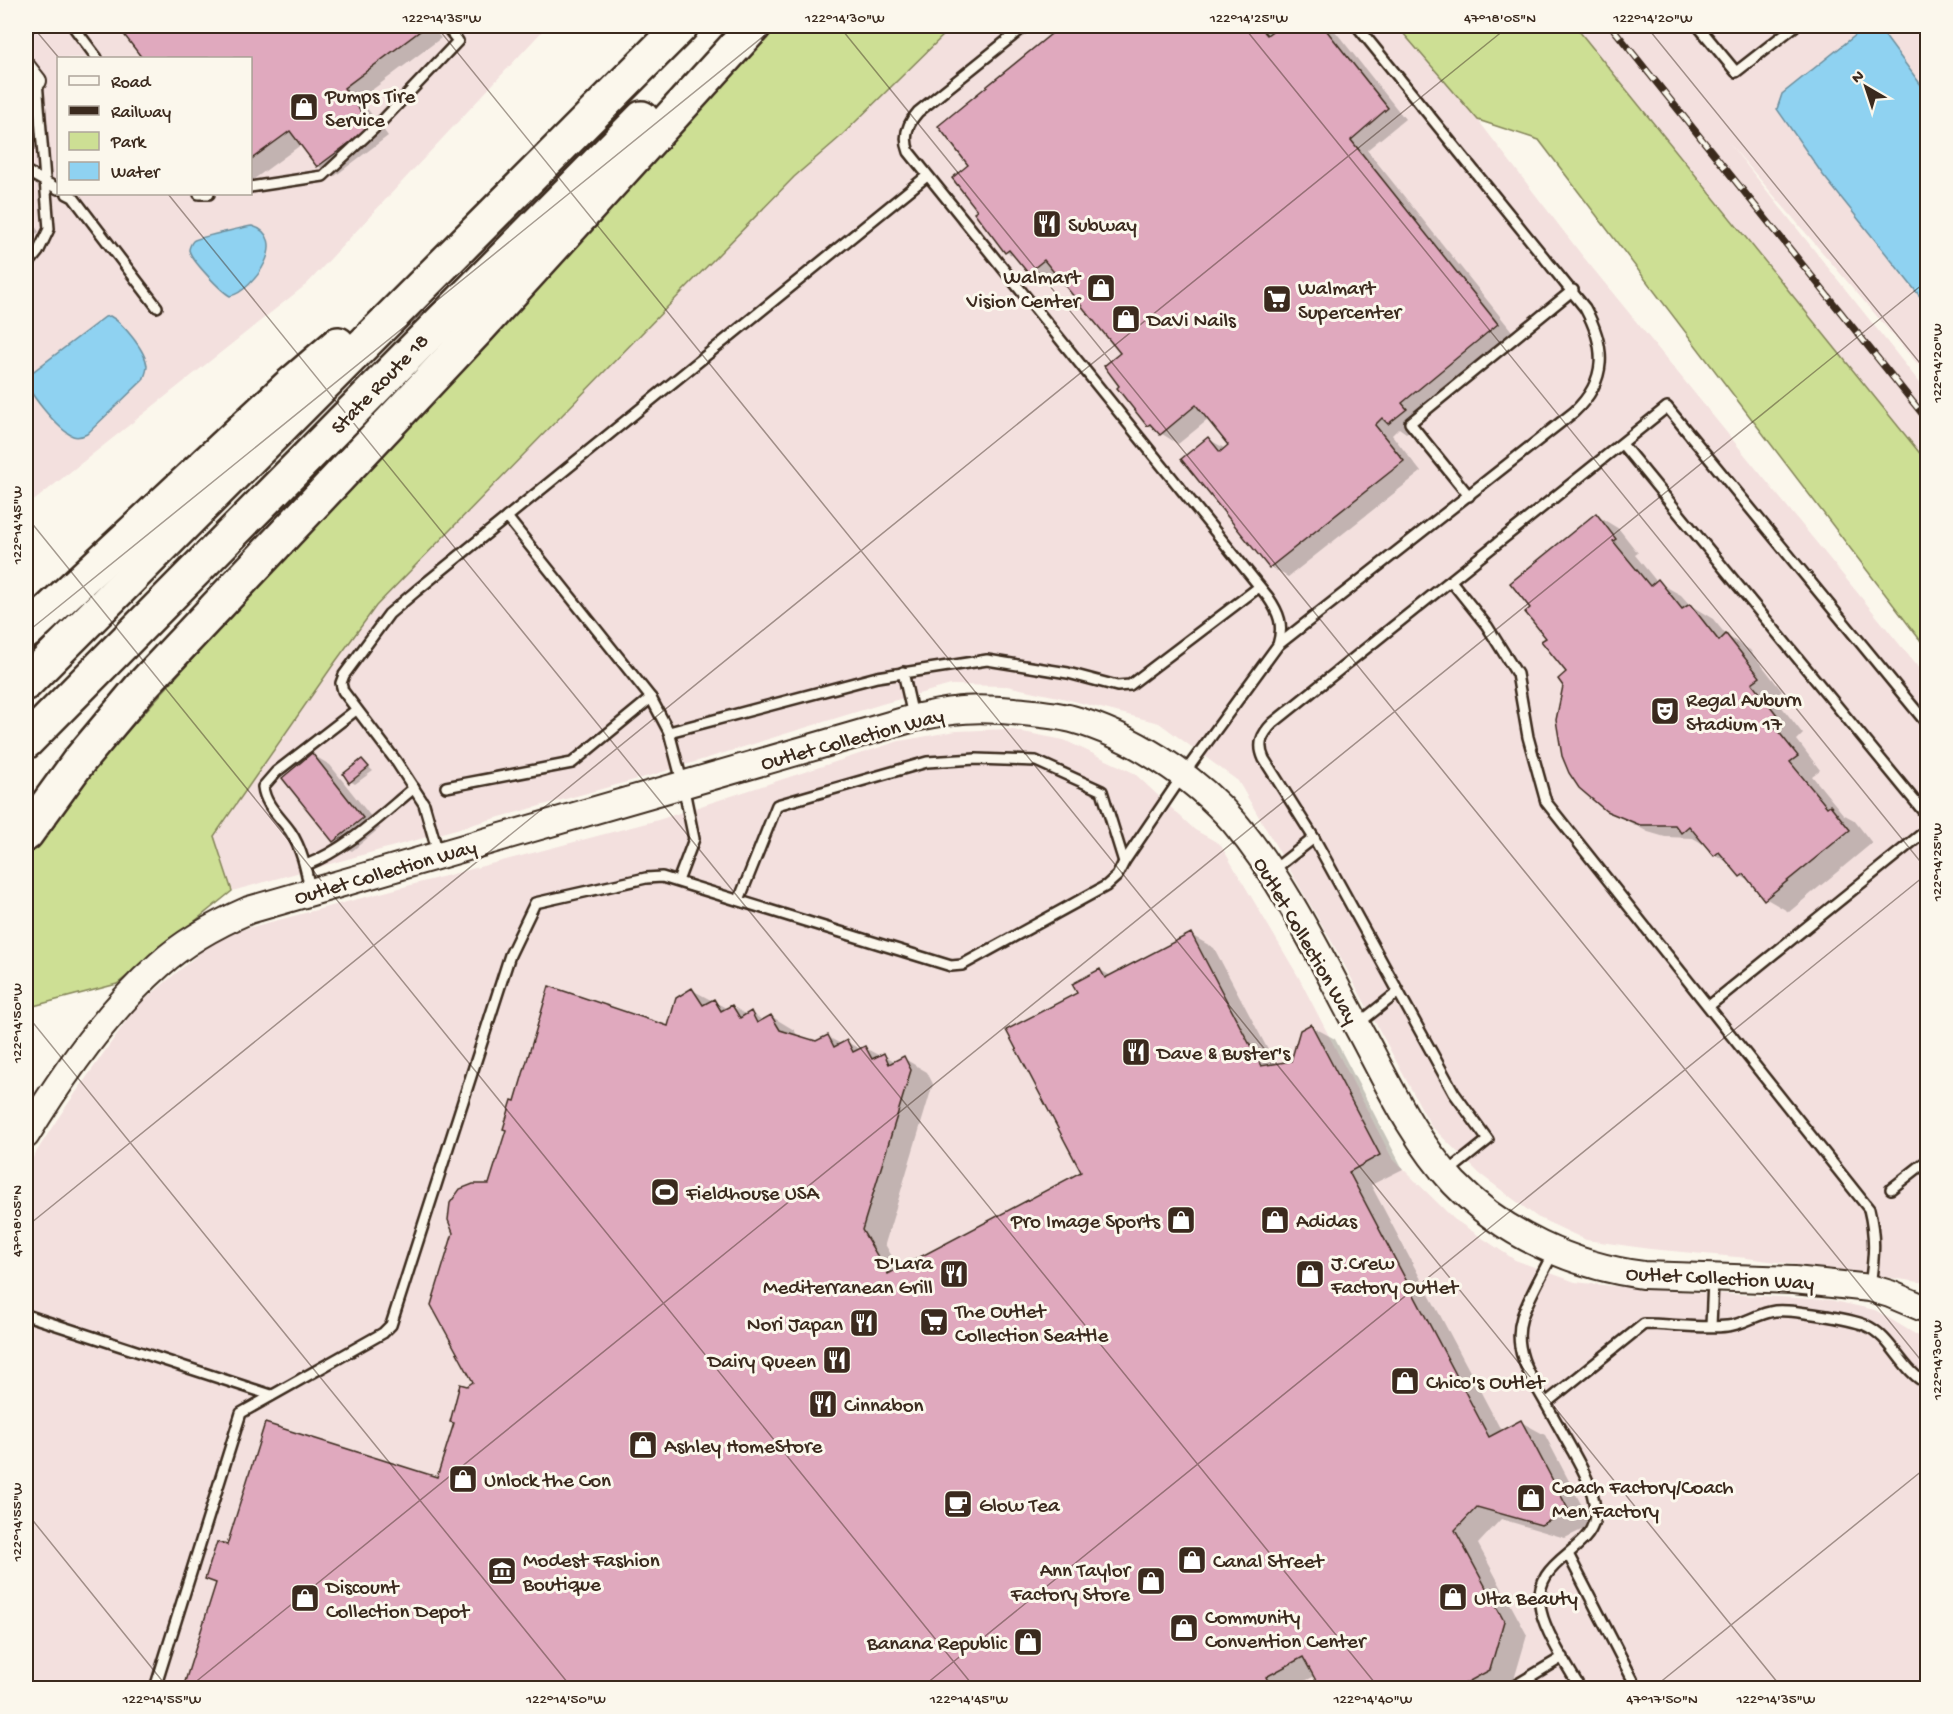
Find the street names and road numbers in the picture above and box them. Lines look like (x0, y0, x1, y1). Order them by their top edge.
street label: State Route 18 (327, 330, 436, 441)
street label: Outlet Collection Way (759, 705, 947, 778)
street label: Outlet Collection Way (292, 836, 480, 912)
street label: Outlet Collection Way (1246, 854, 1362, 1030)
street label: Outlet Collection Way (1625, 1263, 1815, 1298)

